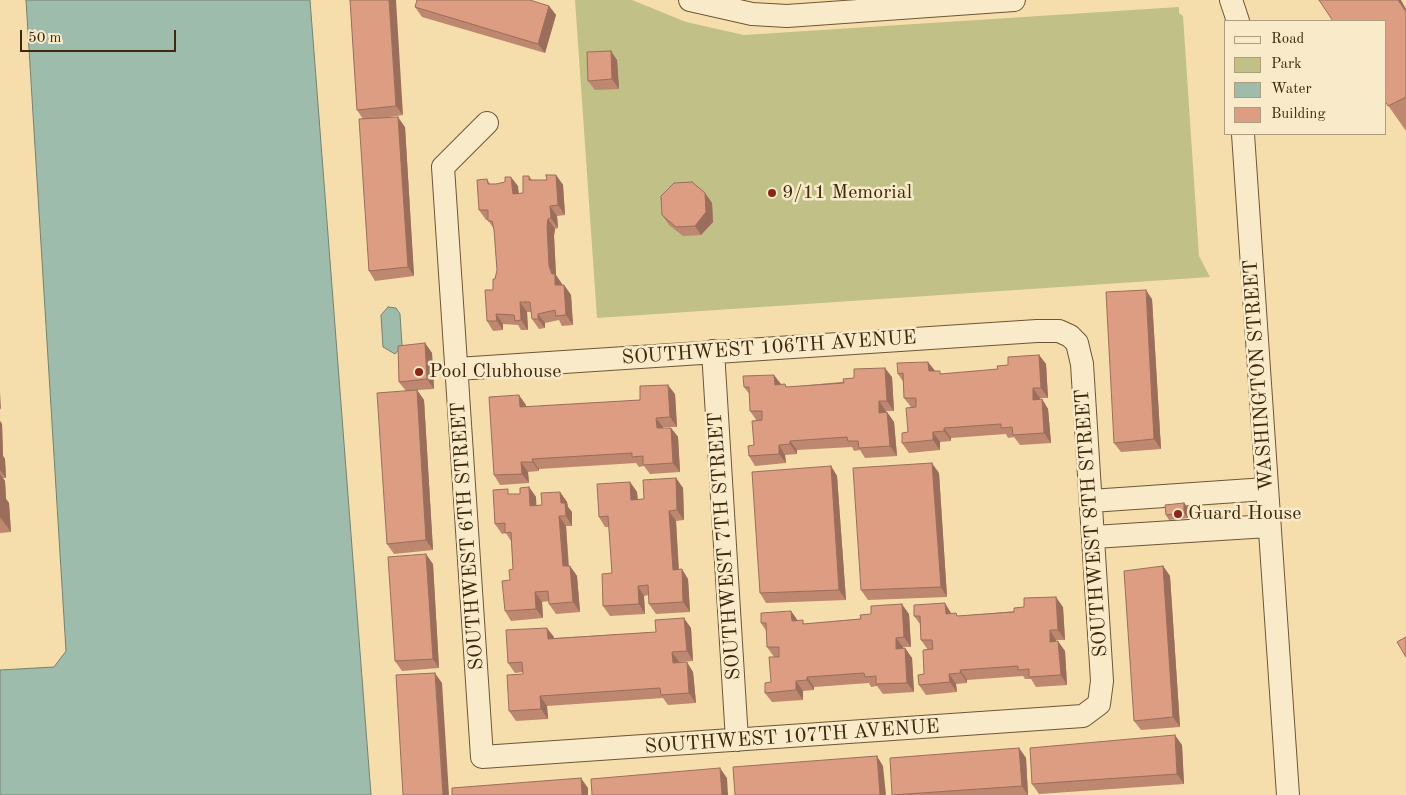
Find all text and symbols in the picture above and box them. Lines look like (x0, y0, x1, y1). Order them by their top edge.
scale bar (22, 20, 179, 52)
legend (1224, 20, 1386, 135)
text: 50 m (28, 31, 62, 46)
text: Road (1271, 32, 1304, 47)
text: Park (1271, 57, 1302, 72)
text: Water (1271, 82, 1312, 97)
text: Building (1271, 107, 1326, 122)
place label: 9/11 Memorial (782, 181, 912, 205)
marker: 9/11 Memorial (766, 187, 778, 199)
street label: WASHINGTON STREET (1239, 259, 1279, 491)
street label: SOUTHWEST 106TH AVENUE (621, 326, 917, 370)
place label: Pool Clubhouse (429, 360, 561, 384)
marker: Pool Clubhouse (413, 366, 425, 378)
street label: SOUTHWEST 8TH STREET (1071, 388, 1113, 658)
street label: SOUTHWEST 6TH STREET (447, 401, 489, 671)
street label: SOUTHWEST 7TH STREET (704, 411, 746, 681)
place label: Guard House (1188, 502, 1301, 526)
marker: Guard House (1172, 508, 1184, 520)
street label: SOUTHWEST 107TH AVENUE (644, 715, 940, 759)

